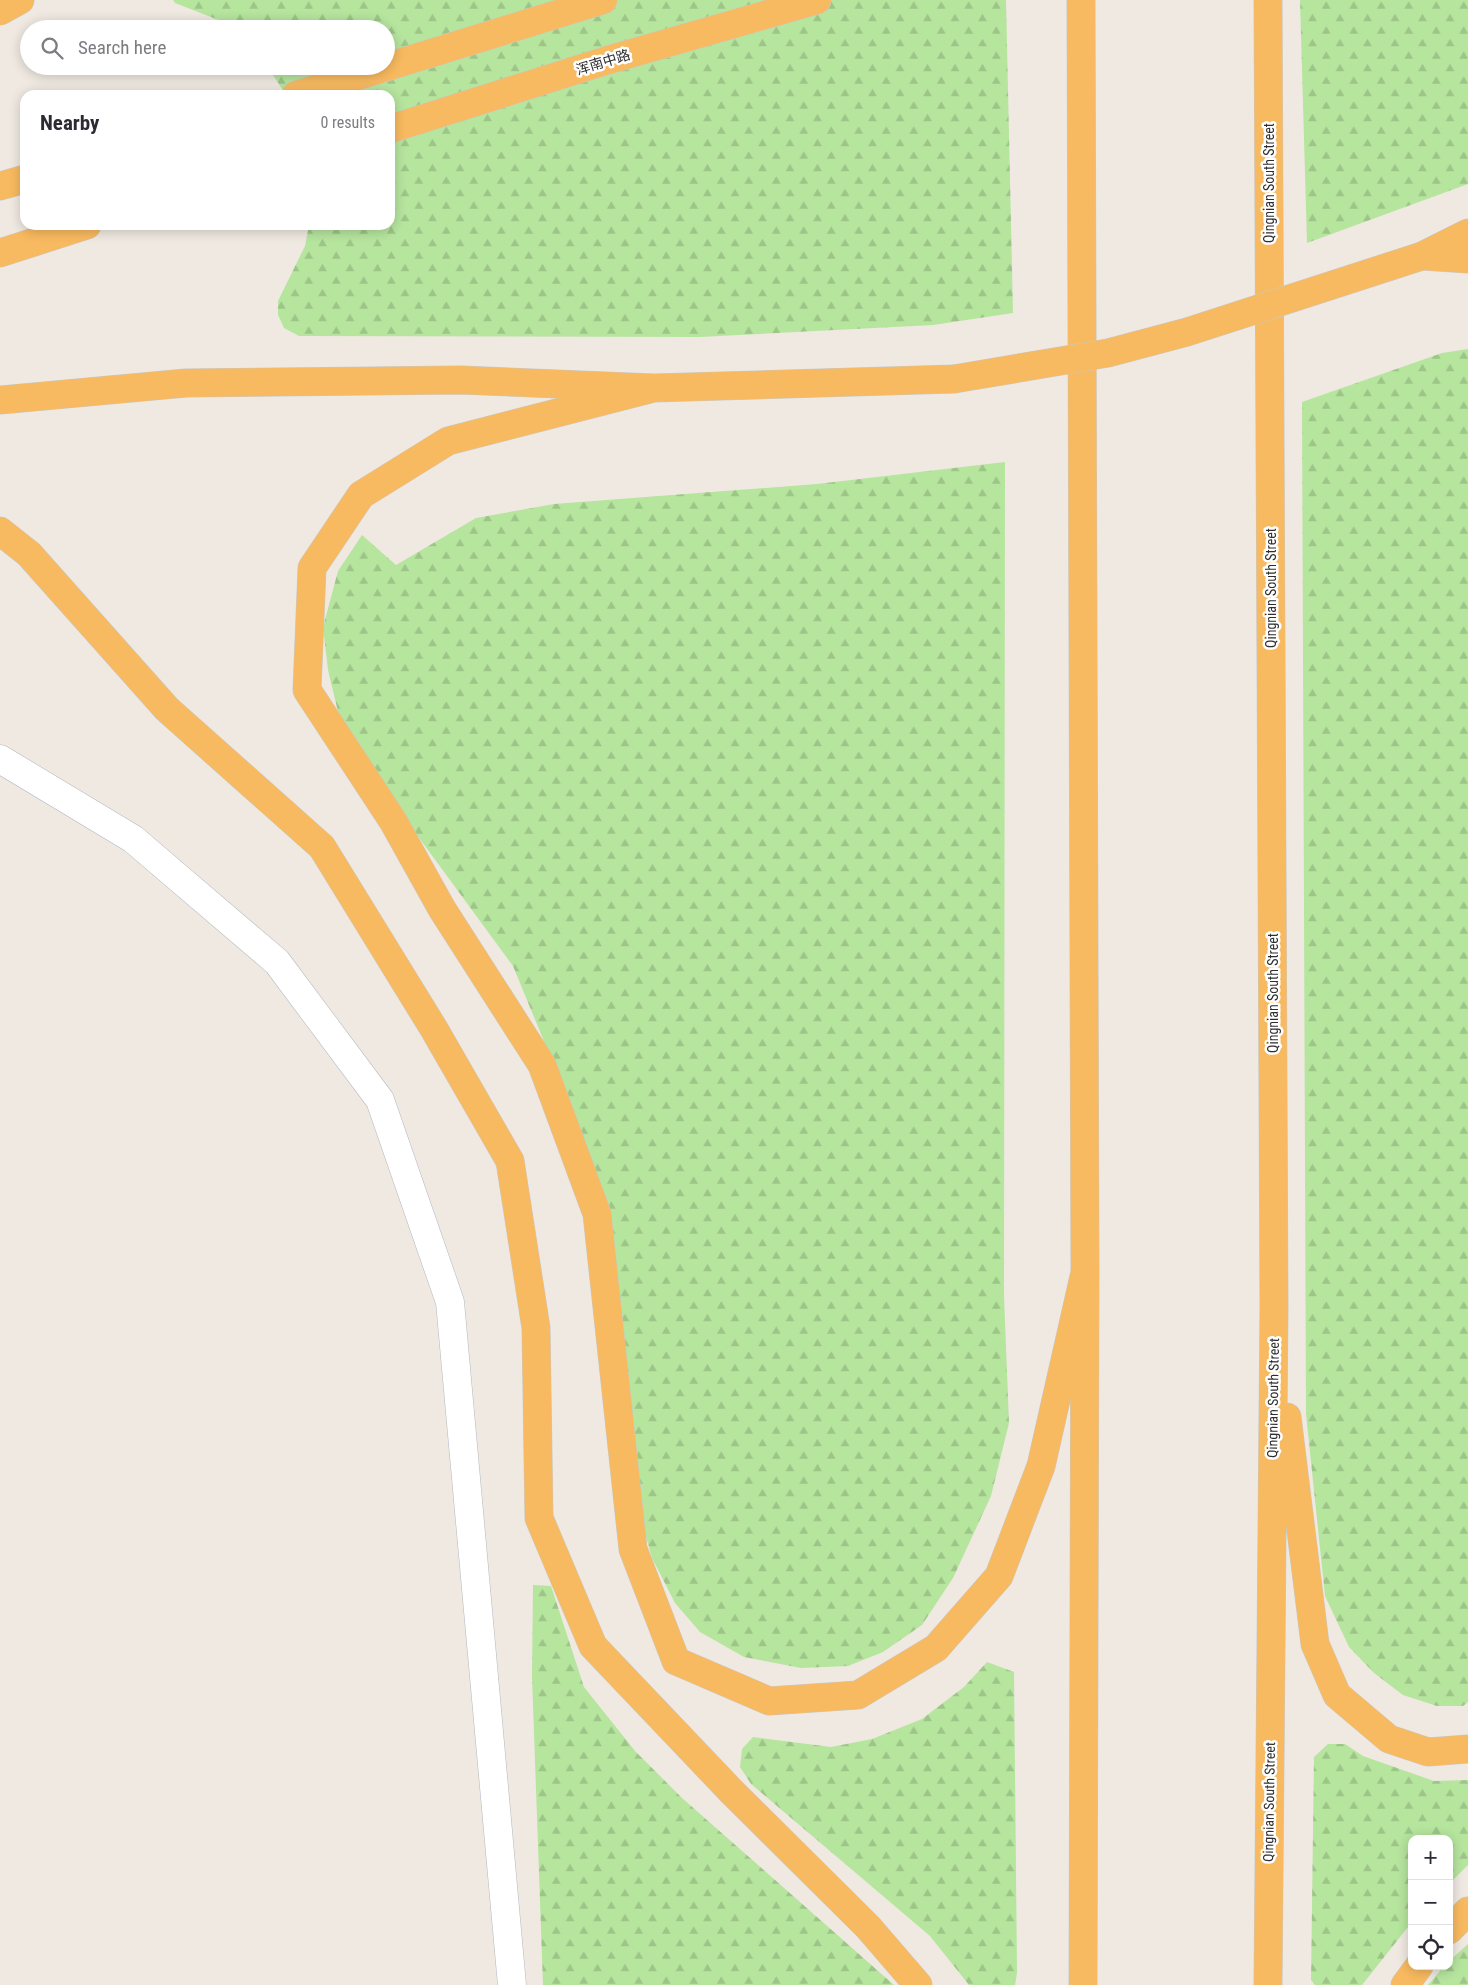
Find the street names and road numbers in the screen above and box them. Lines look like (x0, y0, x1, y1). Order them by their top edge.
street label: 浑南中路 (574, 46, 632, 78)
street label: Qingnian South Street (1261, 123, 1277, 243)
street label: Qingnian South Street (1263, 528, 1279, 648)
street label: Qingnian South Street (1265, 933, 1281, 1053)
street label: Qingnian South Street (1264, 1338, 1282, 1458)
street label: Qingnian South Street (1260, 1742, 1278, 1862)

